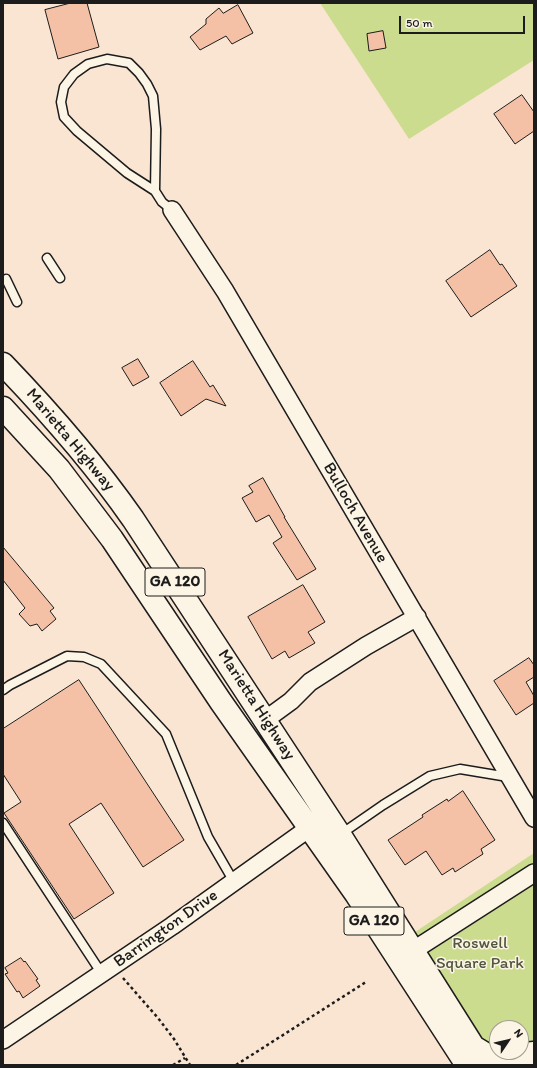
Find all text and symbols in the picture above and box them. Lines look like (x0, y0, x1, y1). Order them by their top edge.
scale bar (401, 8, 527, 34)
text: 50 m (406, 16, 432, 30)
street label: Marietta Highway (21, 385, 119, 495)
street label: Bulloch Avenue (318, 459, 392, 567)
road number: GA 120 (145, 568, 205, 596)
street label: Marietta Highway (213, 646, 299, 764)
street label: Barrington Drive (110, 886, 222, 972)
road number: GA 120 (344, 907, 404, 935)
park label: Roswell Square Park (436, 934, 524, 974)
north arrow (489, 1020, 529, 1060)
text: N (511, 1027, 526, 1040)

